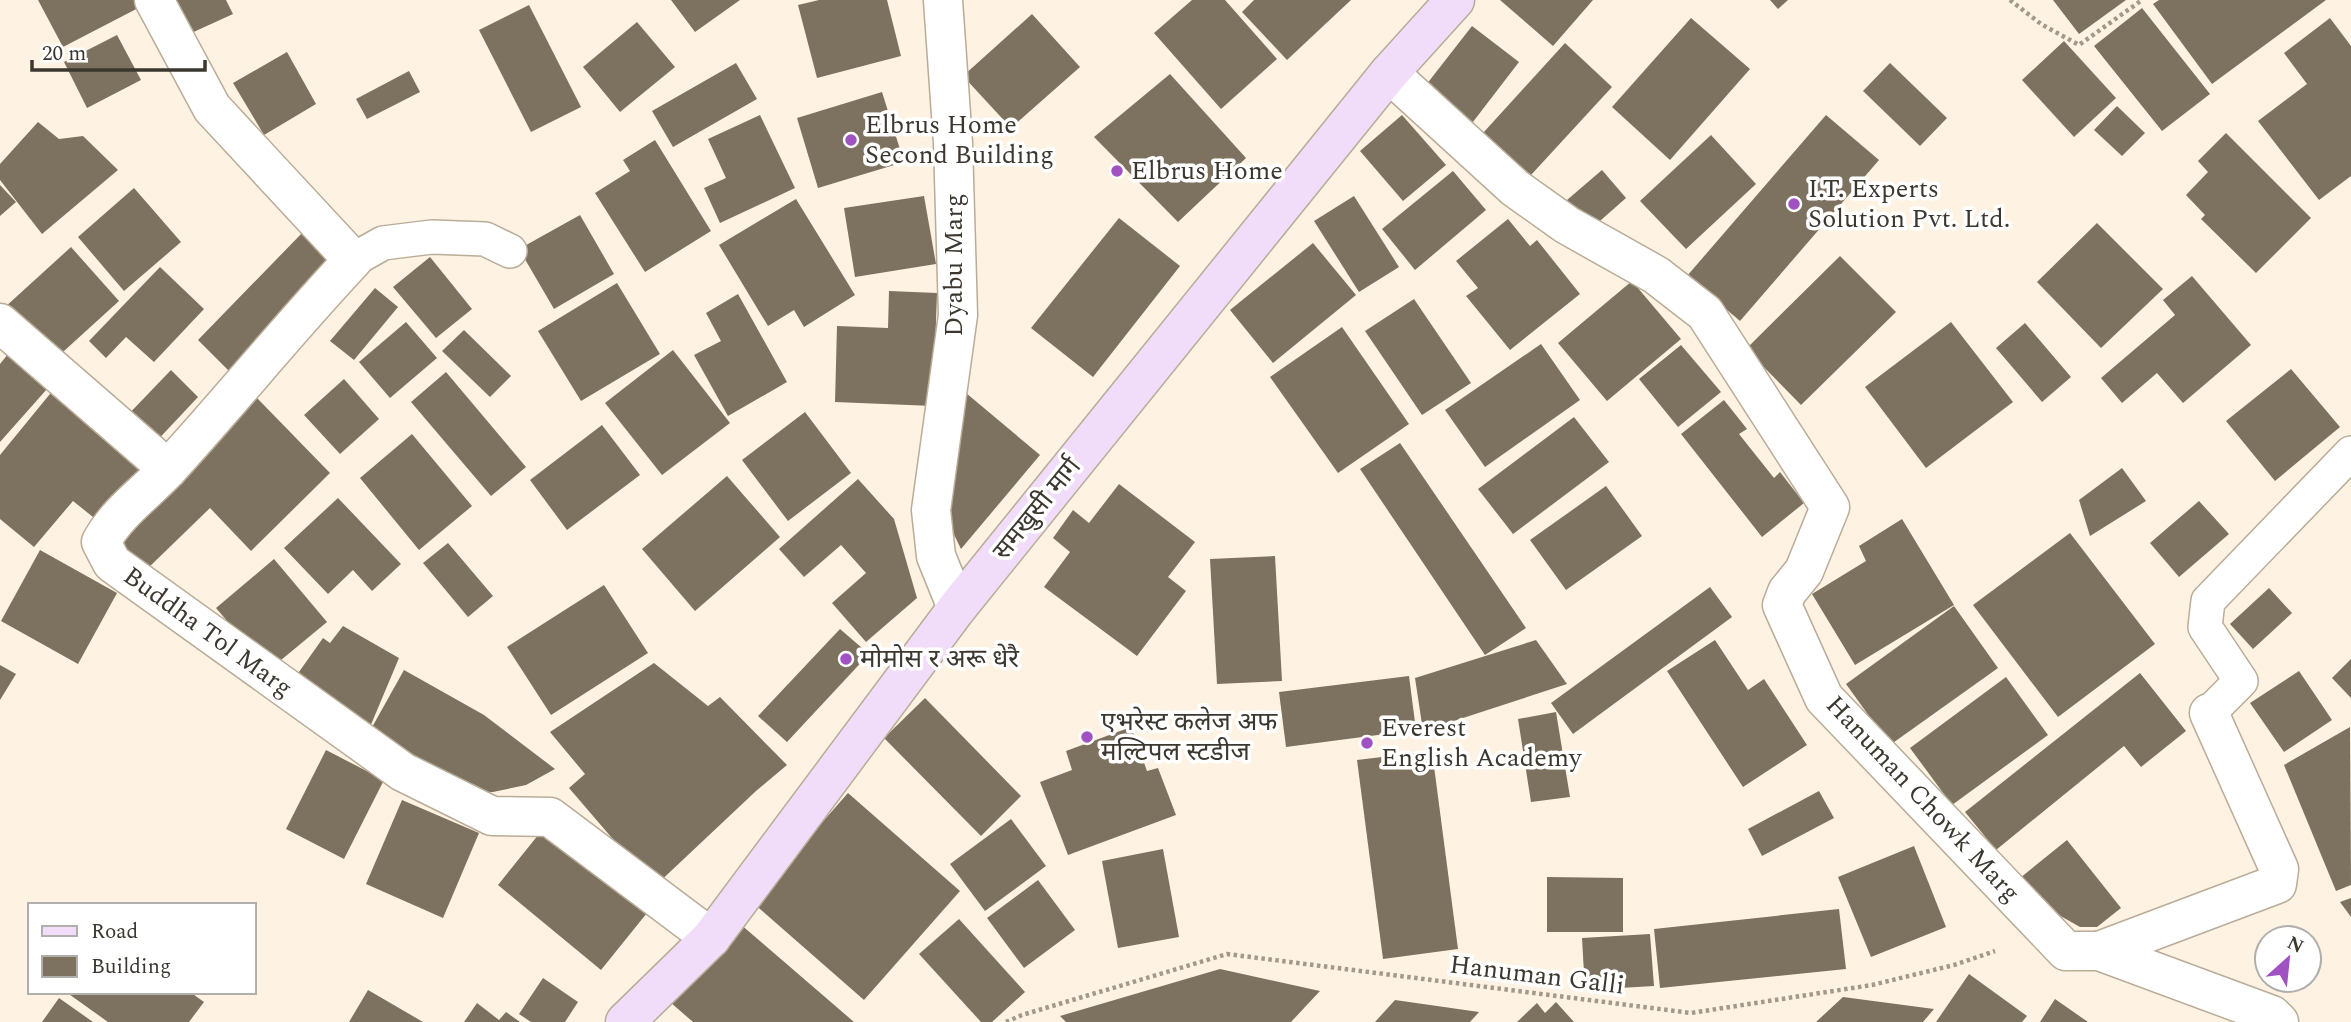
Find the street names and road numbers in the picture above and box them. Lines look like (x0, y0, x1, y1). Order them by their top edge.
street label: Dyabu Marg (934, 193, 974, 337)
street label: समखुसी मार्ग (983, 448, 1092, 569)
street label: Buddha Tol Marg (115, 557, 301, 707)
street label: Hanuman Chowk Marg (1816, 686, 2030, 912)
street label: Hanuman Galli (1447, 944, 1627, 1006)

